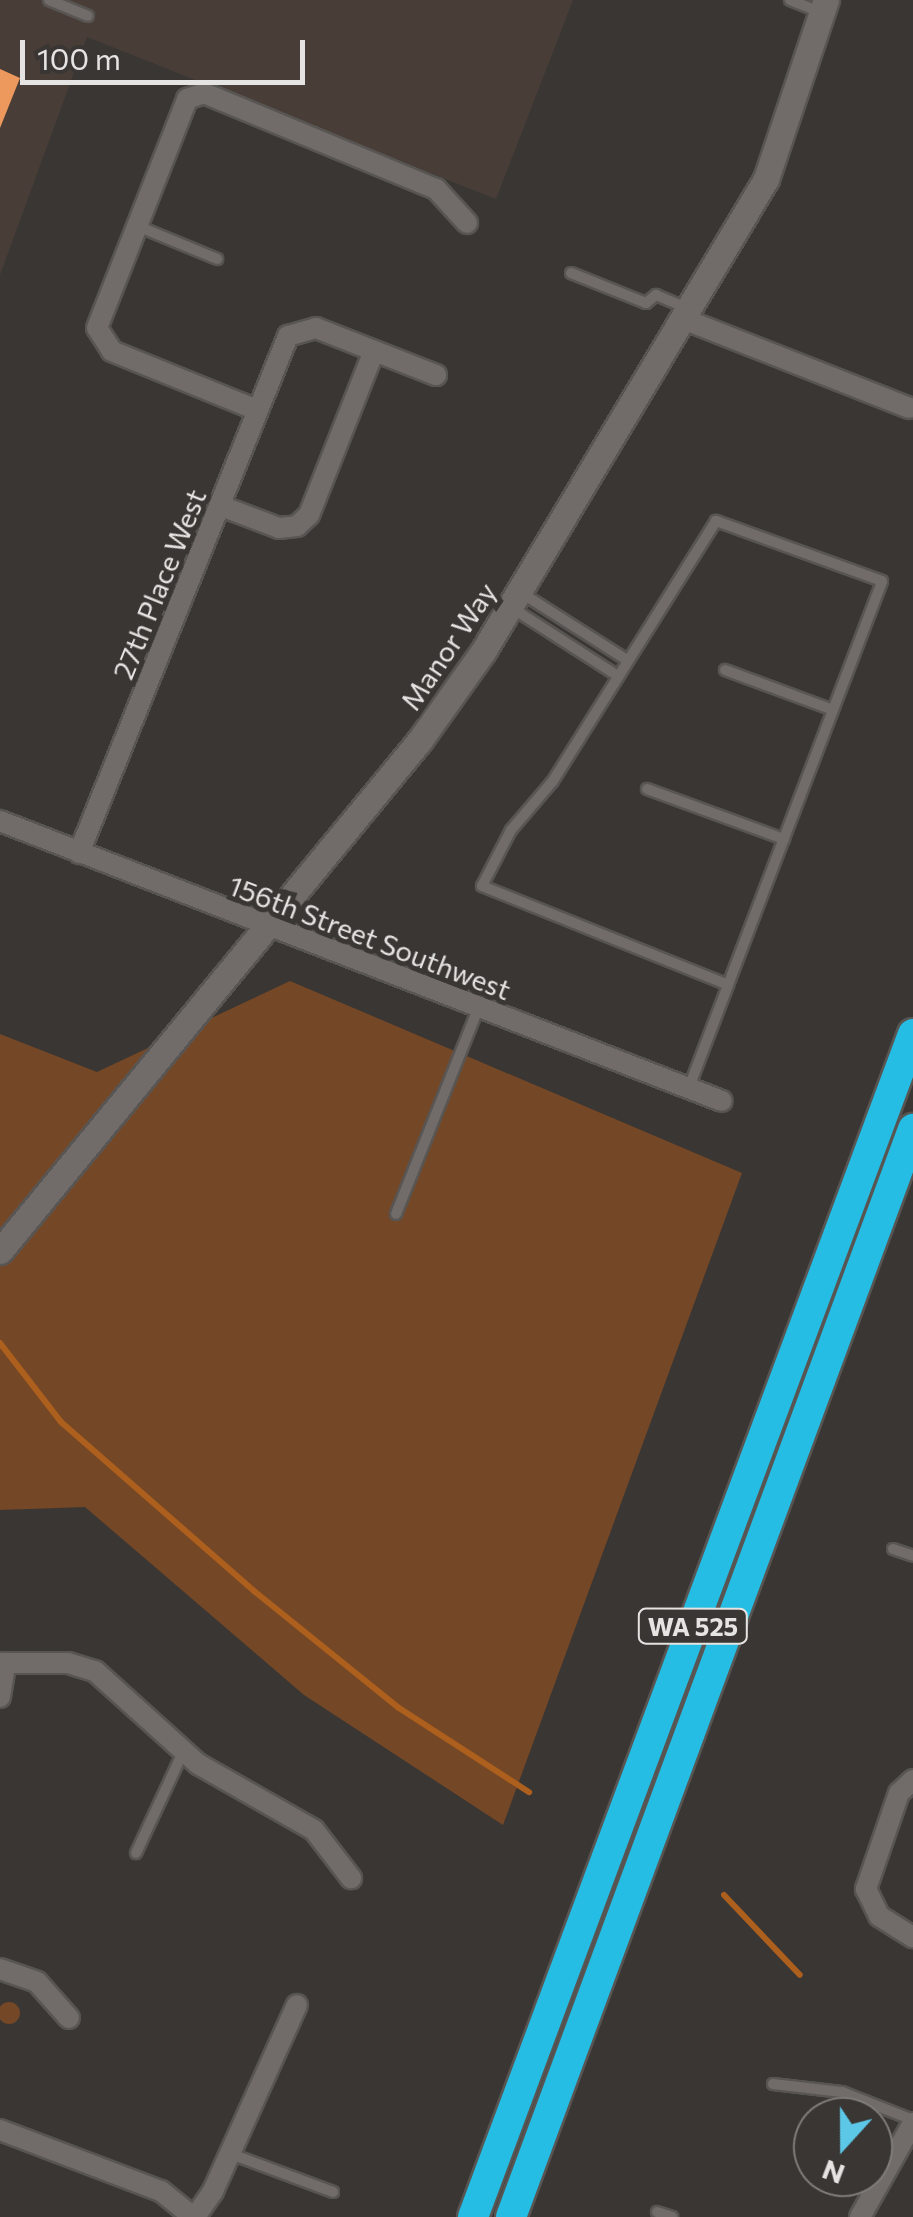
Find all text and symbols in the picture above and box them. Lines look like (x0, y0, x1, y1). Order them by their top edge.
scale bar (25, 20, 310, 82)
text: 100 m (37, 39, 121, 76)
street label: 27th Place West (106, 484, 212, 684)
street label: Manor Way (393, 576, 503, 716)
street label: 156th Street Southwest (224, 868, 516, 1006)
road number: WA 525 (636, 1606, 750, 1646)
north arrow (793, 2097, 893, 2197)
text: N (817, 2154, 849, 2193)

